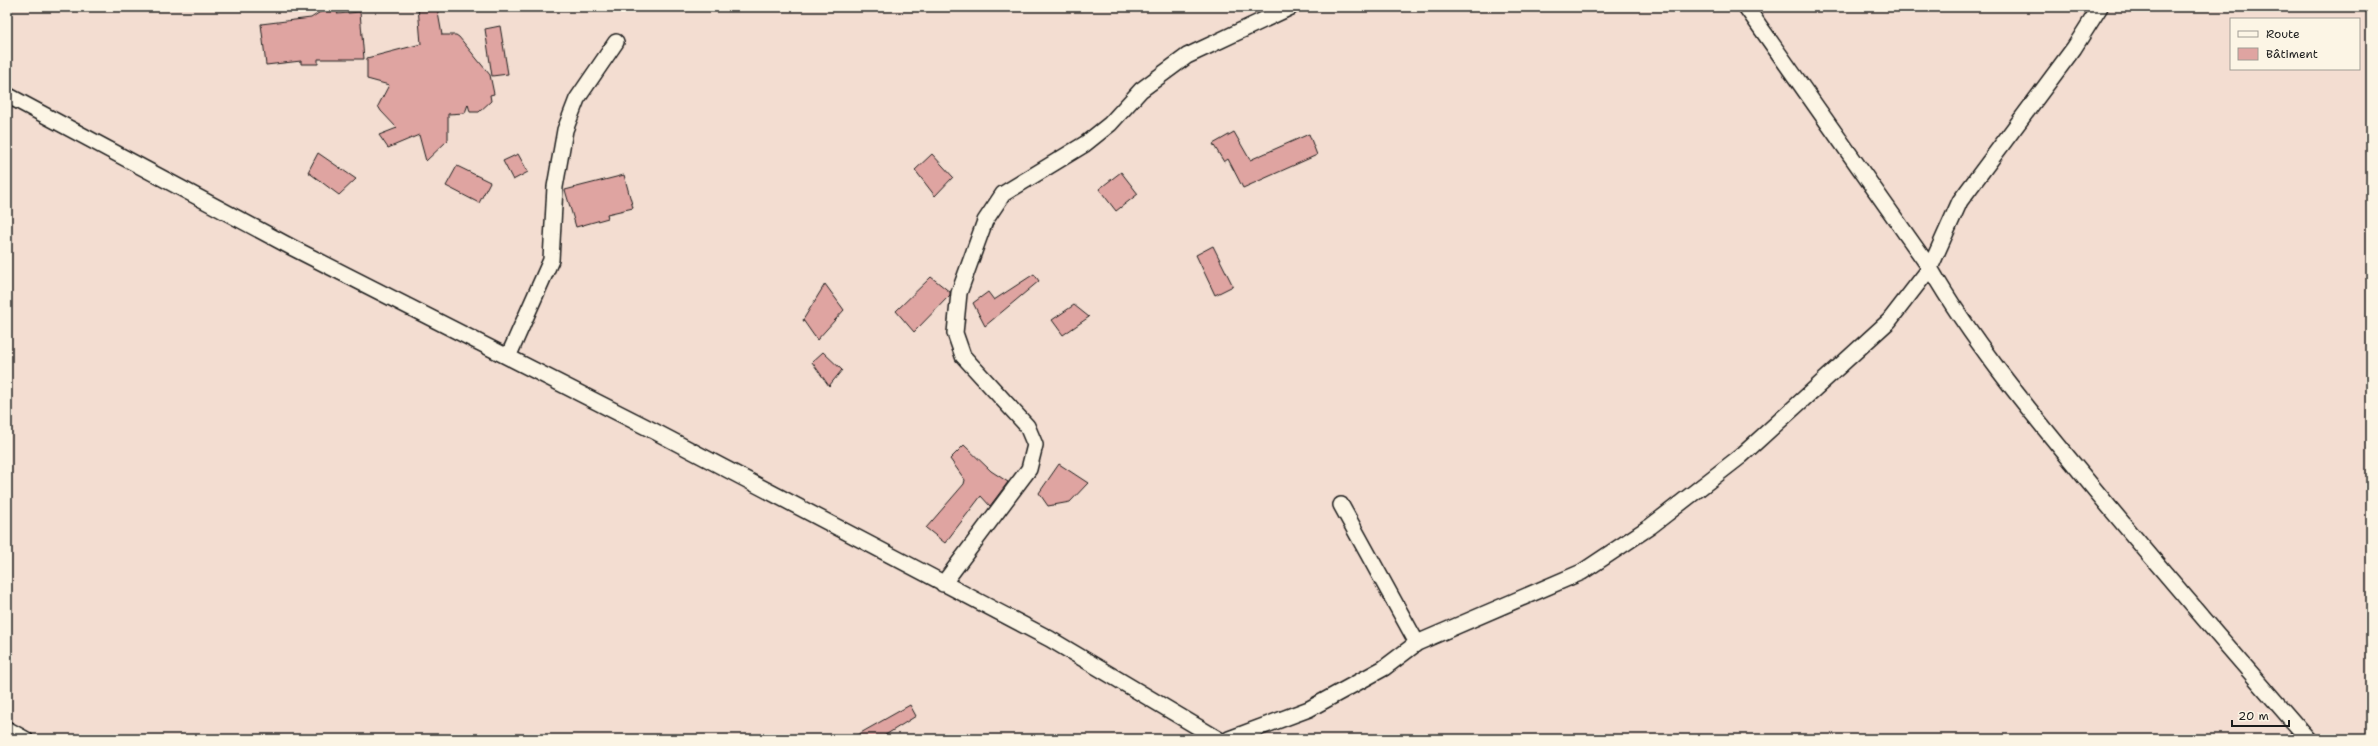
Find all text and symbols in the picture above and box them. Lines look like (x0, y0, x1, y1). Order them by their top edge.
legend (2230, 18, 2360, 70)
text: Route (2266, 26, 2300, 42)
text: Bâtiment (2266, 46, 2318, 62)
scale bar (2232, 702, 2289, 728)
text: 20 m (2238, 708, 2269, 724)

